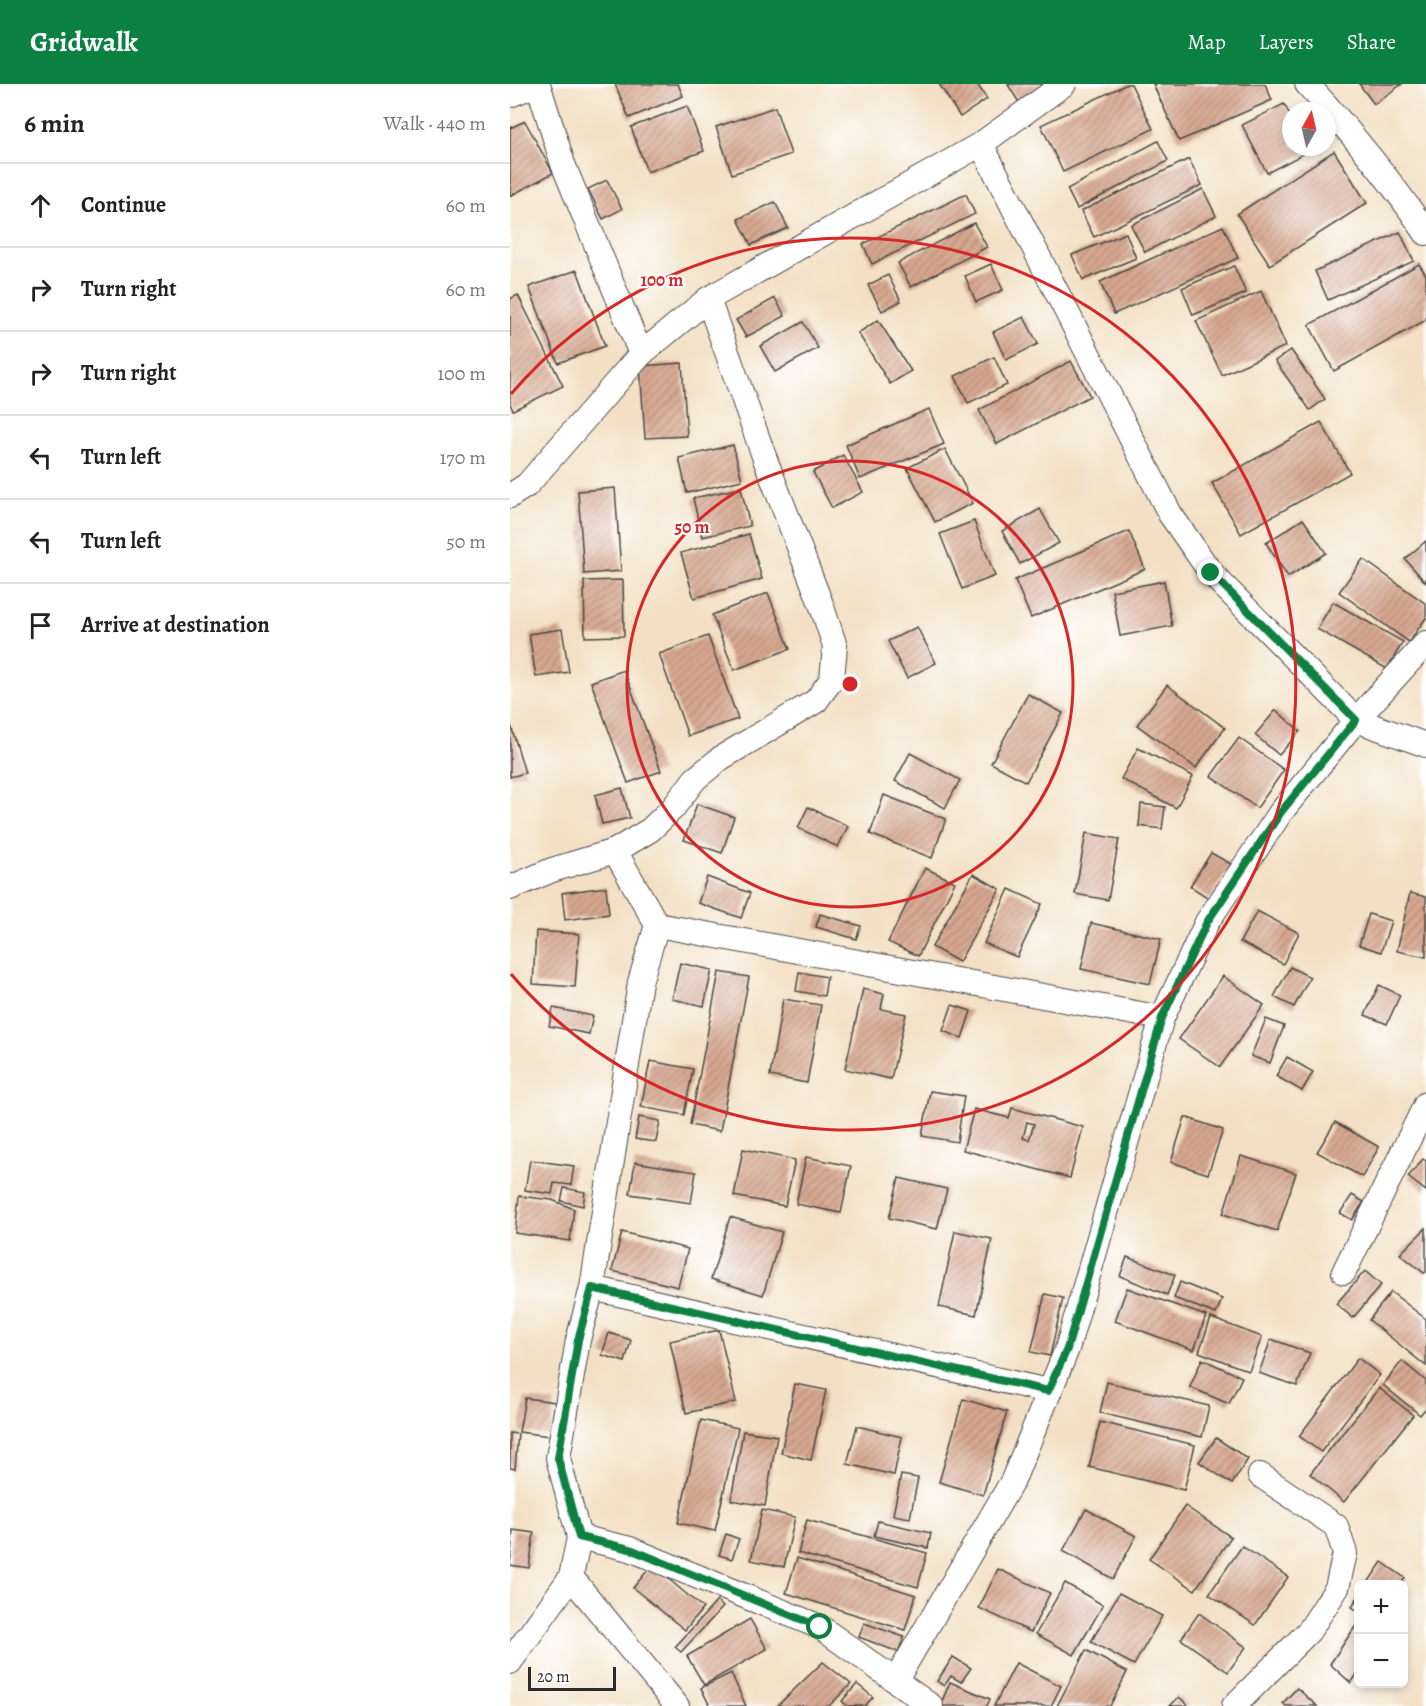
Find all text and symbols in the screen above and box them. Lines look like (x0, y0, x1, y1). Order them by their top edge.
text: Gridwalk (30, 23, 138, 61)
text: Map (1187, 28, 1226, 56)
text: Layers (1259, 28, 1314, 56)
text: Share (1347, 28, 1396, 56)
north arrow (1282, 102, 1336, 156)
text: 6 min (24, 106, 85, 141)
text: Walk · 440 m (384, 110, 486, 137)
icon: ahead (24, 189, 57, 222)
text: Continue (81, 190, 166, 220)
text: 60 m (446, 192, 486, 219)
text: 100 m (641, 268, 683, 292)
icon: right (24, 273, 57, 306)
text: Turn right (81, 274, 177, 304)
text: 60 m (446, 276, 486, 303)
icon: right (24, 357, 57, 390)
text: Turn right (81, 358, 177, 388)
text: 100 m (437, 360, 486, 387)
icon: left (24, 441, 57, 474)
text: Turn left (81, 442, 161, 472)
text: 170 m (440, 444, 486, 471)
text: 50 m (675, 515, 709, 539)
icon: left (24, 525, 57, 558)
text: Turn left (81, 526, 161, 556)
text: 50 m (446, 528, 486, 555)
route end (1197, 559, 1223, 585)
icon: arrive (24, 609, 57, 642)
text: Arrive at destination (81, 610, 270, 640)
centre of rings (840, 674, 860, 694)
map controls (1354, 1580, 1408, 1688)
button: + (1354, 1580, 1408, 1634)
route start (806, 1613, 832, 1639)
button: − (1354, 1634, 1408, 1688)
scale bar (528, 1664, 616, 1692)
text: 20 m (537, 1666, 570, 1688)

